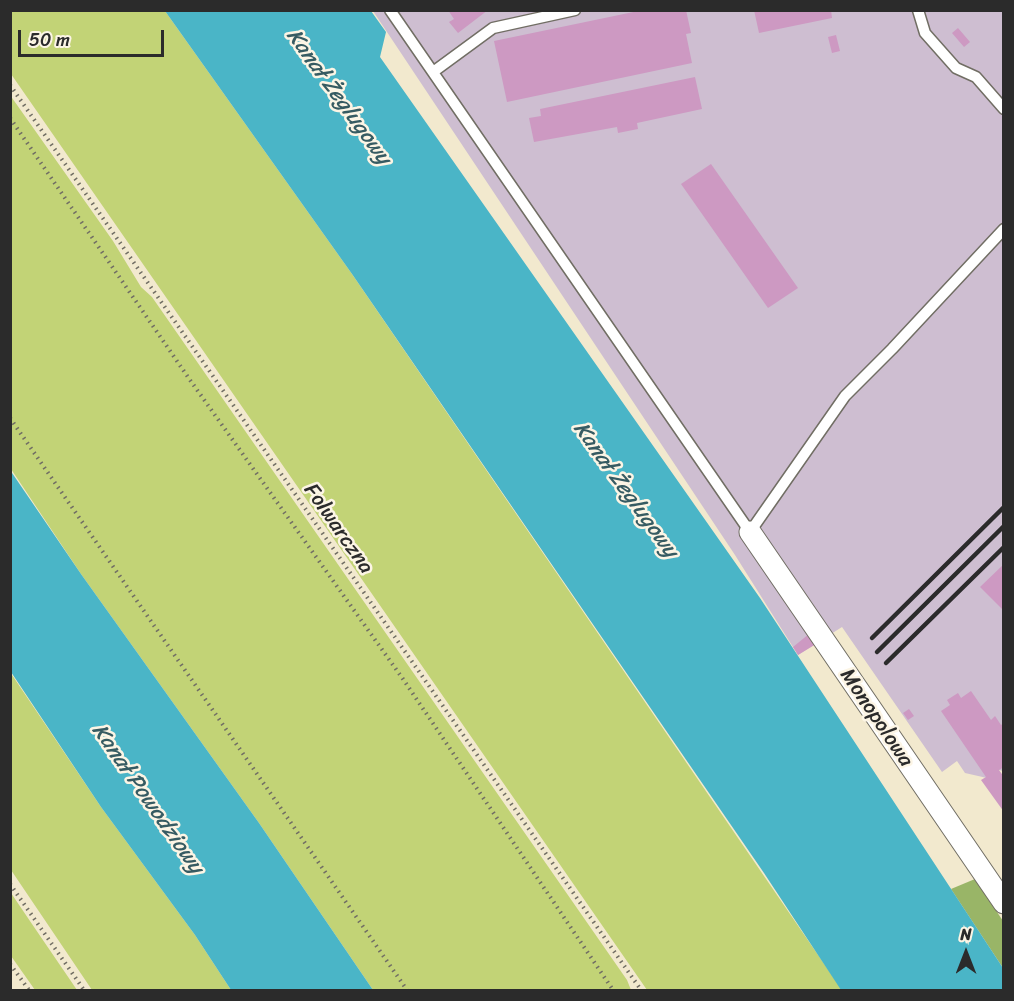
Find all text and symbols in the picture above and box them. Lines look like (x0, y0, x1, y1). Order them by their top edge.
scale bar (21, 18, 166, 56)
text: 50 m (29, 24, 70, 56)
water label: Kanał Żeglugowy (280, 24, 396, 170)
water label: Kanał Żeglugowy (567, 417, 683, 563)
street label: Folwarczna (298, 479, 378, 579)
street label: Monopolowa (834, 664, 918, 772)
water label: Kanał Powodziowy (85, 719, 209, 879)
text: N (960, 920, 972, 949)
north arrow (936, 923, 996, 983)

